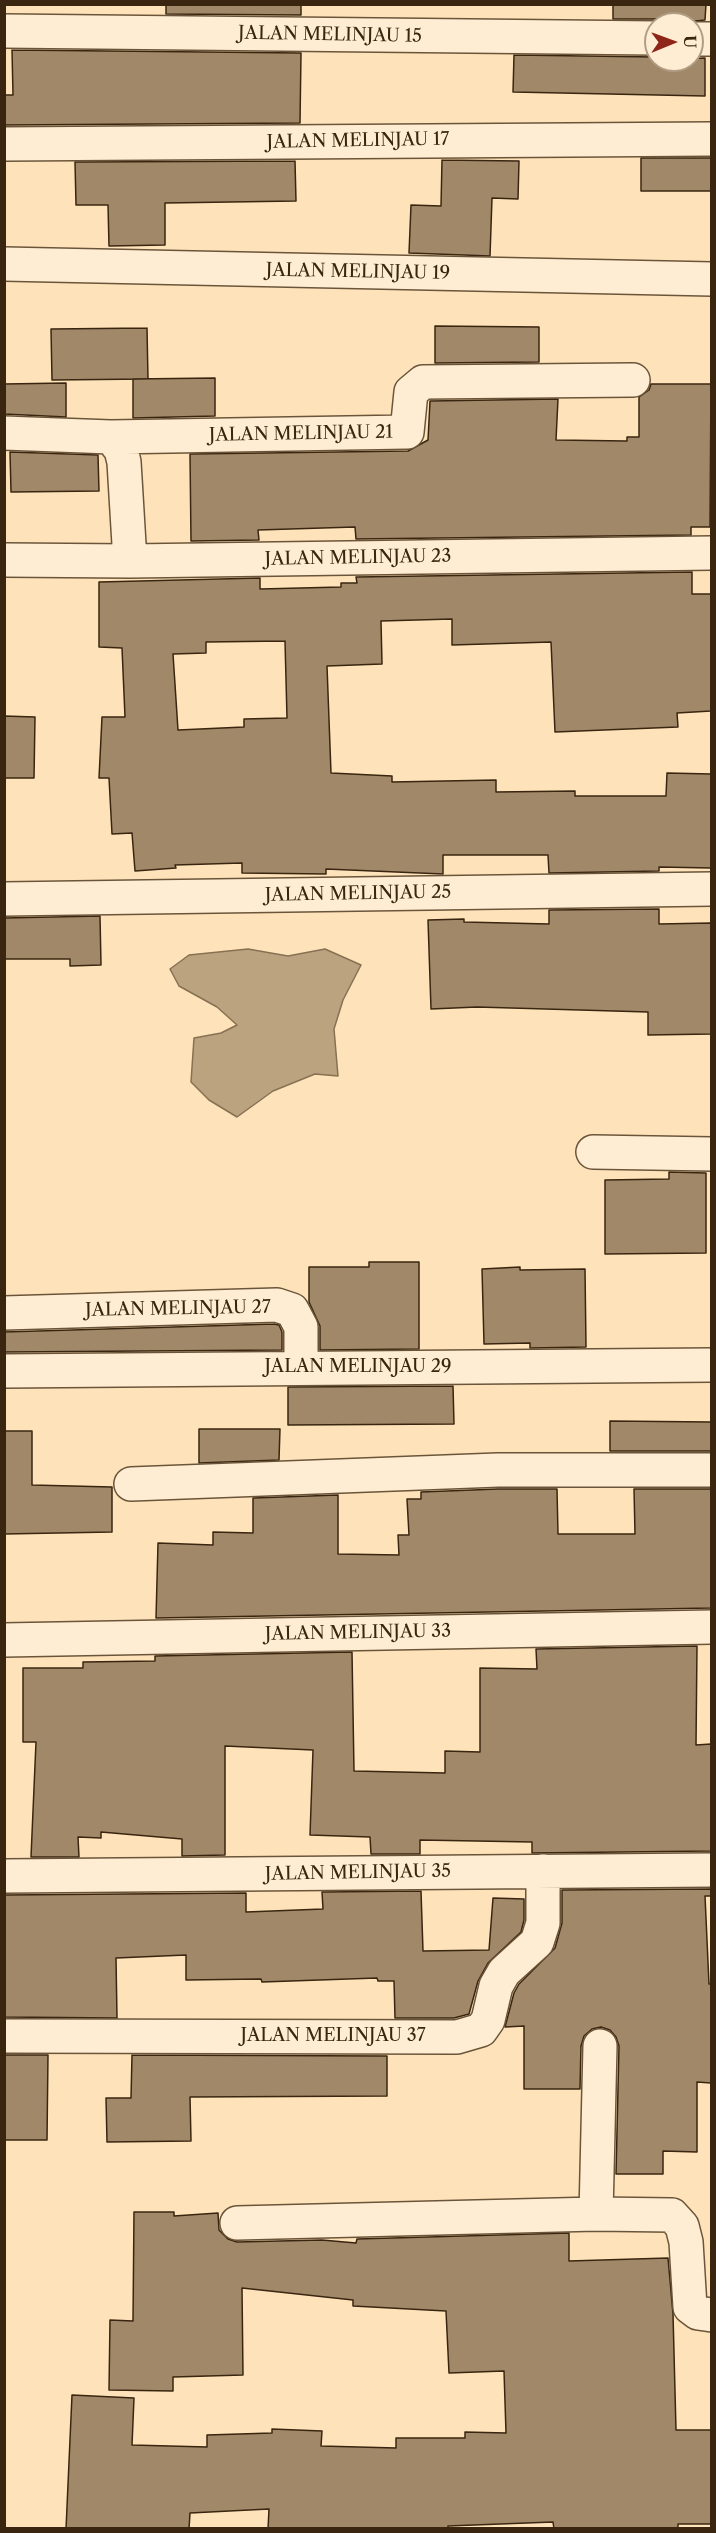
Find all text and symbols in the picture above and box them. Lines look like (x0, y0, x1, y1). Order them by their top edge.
north arrow (644, 12, 704, 72)
street label: JALAN MELINJAU 15 (238, 23, 422, 47)
text: U (680, 35, 700, 48)
street label: JALAN MELINJAU 17 (266, 129, 450, 153)
street label: JALAN MELINJAU 19 (266, 260, 450, 284)
street label: JALAN MELINJAU 21 (209, 422, 393, 446)
street label: JALAN MELINJAU 23 (265, 546, 451, 570)
street label: JALAN MELINJAU 25 (265, 882, 451, 906)
street label: JALAN MELINJAU 27 (85, 1297, 271, 1321)
street label: JALAN MELINJAU 29 (264, 1356, 452, 1378)
street label: JALAN MELINJAU 33 (265, 1621, 451, 1645)
street label: JALAN MELINJAU 35 (265, 1861, 451, 1885)
street label: JALAN MELINJAU 37 (240, 2025, 426, 2047)

